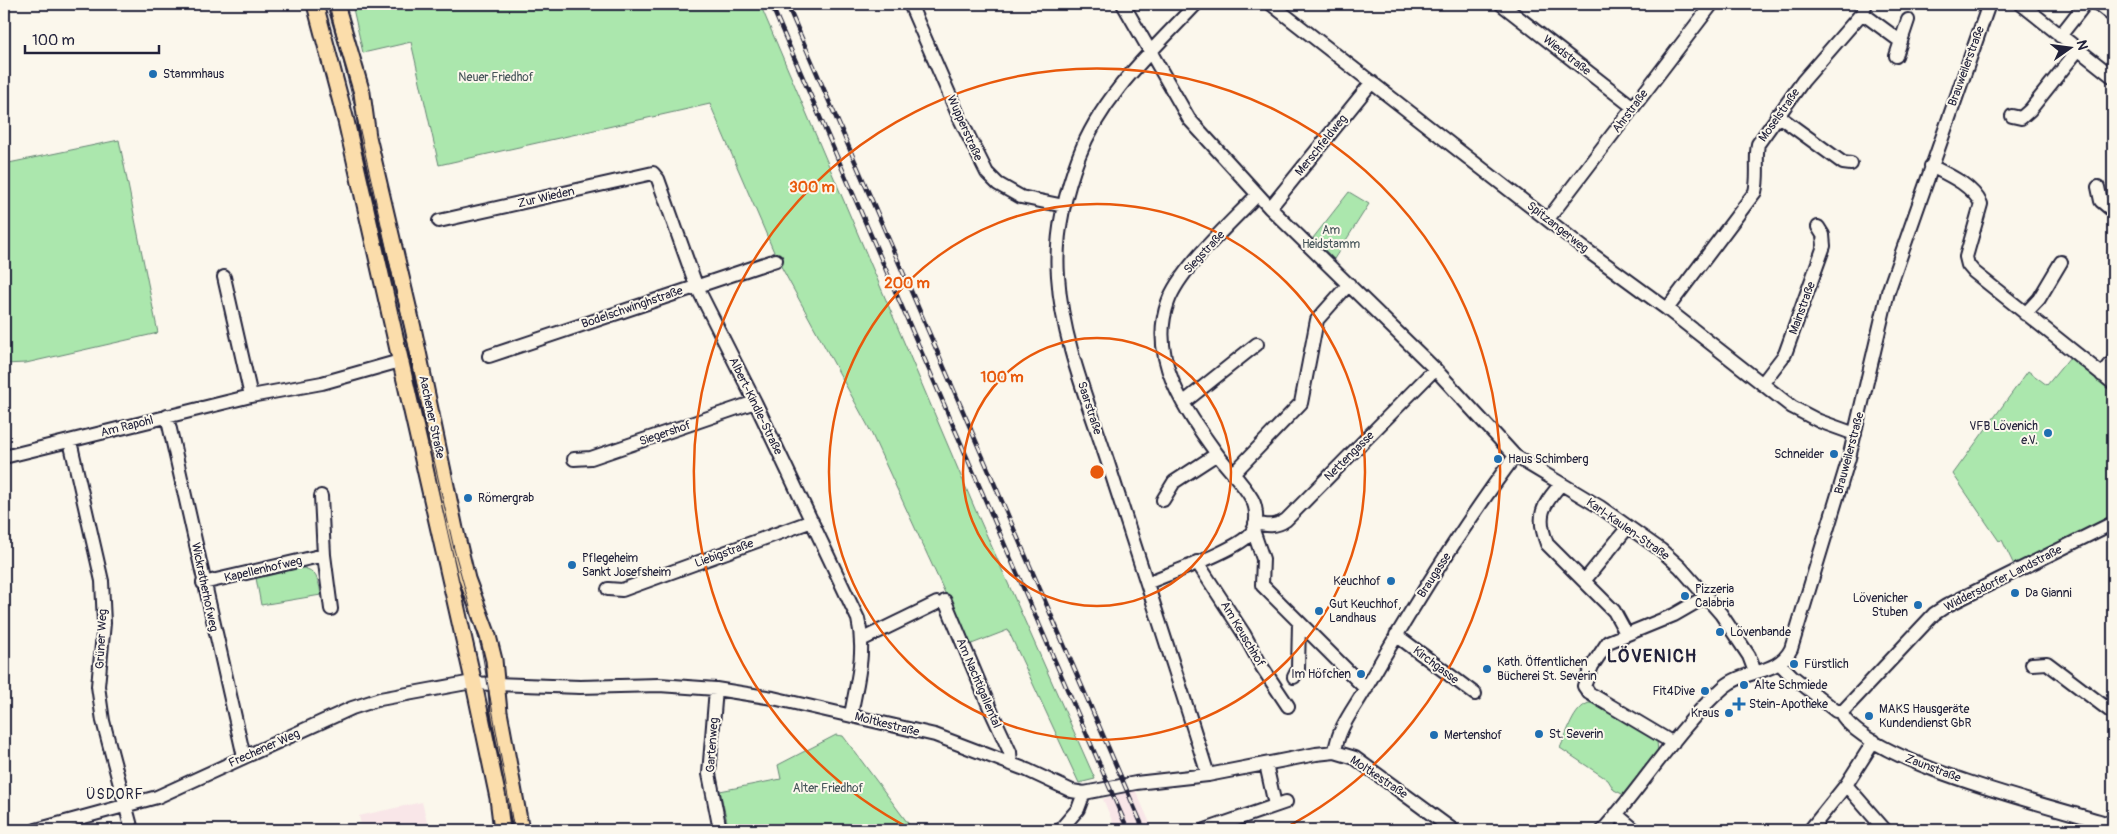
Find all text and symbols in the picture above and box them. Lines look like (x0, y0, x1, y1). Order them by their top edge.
scale bar (25, 22, 159, 54)
north arrow (2044, 22, 2094, 72)
street label: Brauweilerstraße (1945, 24, 1988, 108)
text: 100 m (32, 31, 75, 50)
street label: Wiedstraße (1540, 32, 1594, 79)
text: N (2073, 38, 2092, 52)
place label: Stammhaus (163, 67, 225, 82)
marker: Stammhaus (147, 68, 159, 80)
park label: Neuer Friedhof (458, 70, 534, 85)
street label: Moselstraße (1756, 86, 1803, 145)
street label: Ahrstraße (1609, 87, 1652, 136)
street label: Wupperstraße (943, 93, 986, 163)
street label: Merschfeldweg (1292, 112, 1351, 179)
text: 300 m (789, 178, 835, 197)
street label: Zur Wieden (516, 184, 576, 211)
street label: Spitzangerweg (1524, 199, 1592, 256)
park label: Am Heidstamm (1302, 223, 1360, 252)
street label: Siegstraße (1181, 228, 1228, 277)
text: 200 m (884, 274, 930, 293)
street label: Mainstraße (1786, 280, 1819, 337)
street label: Bodelschwinghstraße (579, 283, 685, 332)
street label: Albert-Kindle-Straße (725, 355, 786, 458)
text: 100 m (981, 368, 1023, 387)
street label: Aachener Straße (415, 374, 448, 460)
street label: Saarstraße (1074, 380, 1105, 437)
street label: Brauweilerstraße (1831, 410, 1868, 496)
street label: Am Rapohl (99, 413, 155, 440)
street label: Siegershof (637, 418, 693, 449)
place label: VFB Lövenich e.V. (1969, 419, 2038, 448)
marker: VFB Lövenich e.V. (2042, 427, 2054, 439)
street label: Nettengasse (1321, 428, 1377, 484)
place label: Schneider (1774, 447, 1825, 462)
marker: Schneider (1828, 448, 1840, 460)
place label: Haus Schimberg (1508, 452, 1588, 467)
marker: Haus Schimberg (1492, 453, 1504, 465)
centre of rings (1088, 463, 1106, 481)
place label: Römergrab (478, 491, 534, 506)
marker: Römergrab (462, 492, 474, 504)
street label: Karl-Kaulen-Straße (1583, 495, 1672, 564)
street label: Liebigstraße (693, 536, 756, 571)
street label: Wickratherhofweg (188, 541, 221, 633)
street label: Widdersdorfer Landstraße (1942, 542, 2065, 615)
street label: Braugasse (1414, 550, 1455, 601)
place label: Pflegeheim Sankt Josefsheim (582, 551, 672, 580)
street label: Kapellenhofweg (223, 553, 304, 586)
marker: Pflegeheim Sankt Josefsheim (566, 559, 578, 571)
place label: Keuchhof (1333, 574, 1381, 589)
marker: Keuchhof (1385, 575, 1397, 587)
place label: Pizzeria Calabria (1695, 582, 1735, 611)
place label: Da Gianni (2025, 586, 2072, 601)
marker: Da Gianni (2009, 587, 2021, 599)
marker: Pizzeria Calabria (1679, 590, 1691, 602)
place label: Lövenicher Stuben (1853, 591, 1909, 620)
place label: Gut Keuchhof, Landhaus (1329, 597, 1401, 626)
street label: Am Keuschhof (1217, 599, 1268, 670)
marker: Lövenicher Stuben (1912, 599, 1924, 611)
marker: Gut Keuchhof, Landhaus (1313, 605, 1325, 617)
street label: Grüner Weg (92, 609, 111, 670)
place label: Lövenbande (1730, 625, 1791, 640)
marker: Lövenbande (1714, 626, 1726, 638)
street label: Am Nachtigallental (953, 636, 1004, 731)
street label: Kirchgasse (1410, 643, 1462, 688)
district label: LÖVENICH (1607, 645, 1697, 668)
place label: Kath. Öffentlichen Bücherei St. Severin (1497, 654, 1597, 684)
place label: Fürstlich (1804, 657, 1849, 672)
marker: Fürstlich (1788, 658, 1800, 670)
marker: Kath. Öffentlichen Bücherei St. Severin (1481, 663, 1493, 675)
place label: Im Höfchen (1291, 667, 1351, 682)
marker: Im Höfchen (1355, 668, 1367, 680)
place label: Alte Schmiede (1754, 678, 1827, 693)
marker: Alte Schmiede (1738, 679, 1750, 691)
place label: Fit4Dive (1653, 684, 1695, 699)
marker: Fit4Dive (1699, 685, 1711, 697)
place label: Stein-Apotheke (1749, 697, 1828, 712)
marker: Stein-Apotheke (1733, 698, 1745, 710)
place label: MAKS Hausgeräte Kundendienst GbR (1879, 702, 1971, 731)
place label: Kraus (1691, 706, 1720, 721)
marker: Kraus (1723, 707, 1735, 719)
street label: Moltkestraße (853, 709, 921, 740)
marker: MAKS Hausgeräte Kundendienst GbR (1863, 710, 1875, 722)
street label: Gartenweg (703, 717, 722, 773)
street label: Frechener Weg (226, 726, 302, 771)
place label: St. Severin (1549, 727, 1604, 742)
place label: Mertenshof (1444, 728, 1502, 743)
marker: St. Severin (1533, 728, 1545, 740)
marker: Mertenshof (1428, 729, 1440, 741)
street label: Zaunstraße (1903, 751, 1963, 786)
street label: Moltkestraße (1347, 753, 1410, 802)
park label: Alter Friedhof (793, 781, 863, 796)
district label: ÜSDORF (86, 786, 144, 803)

